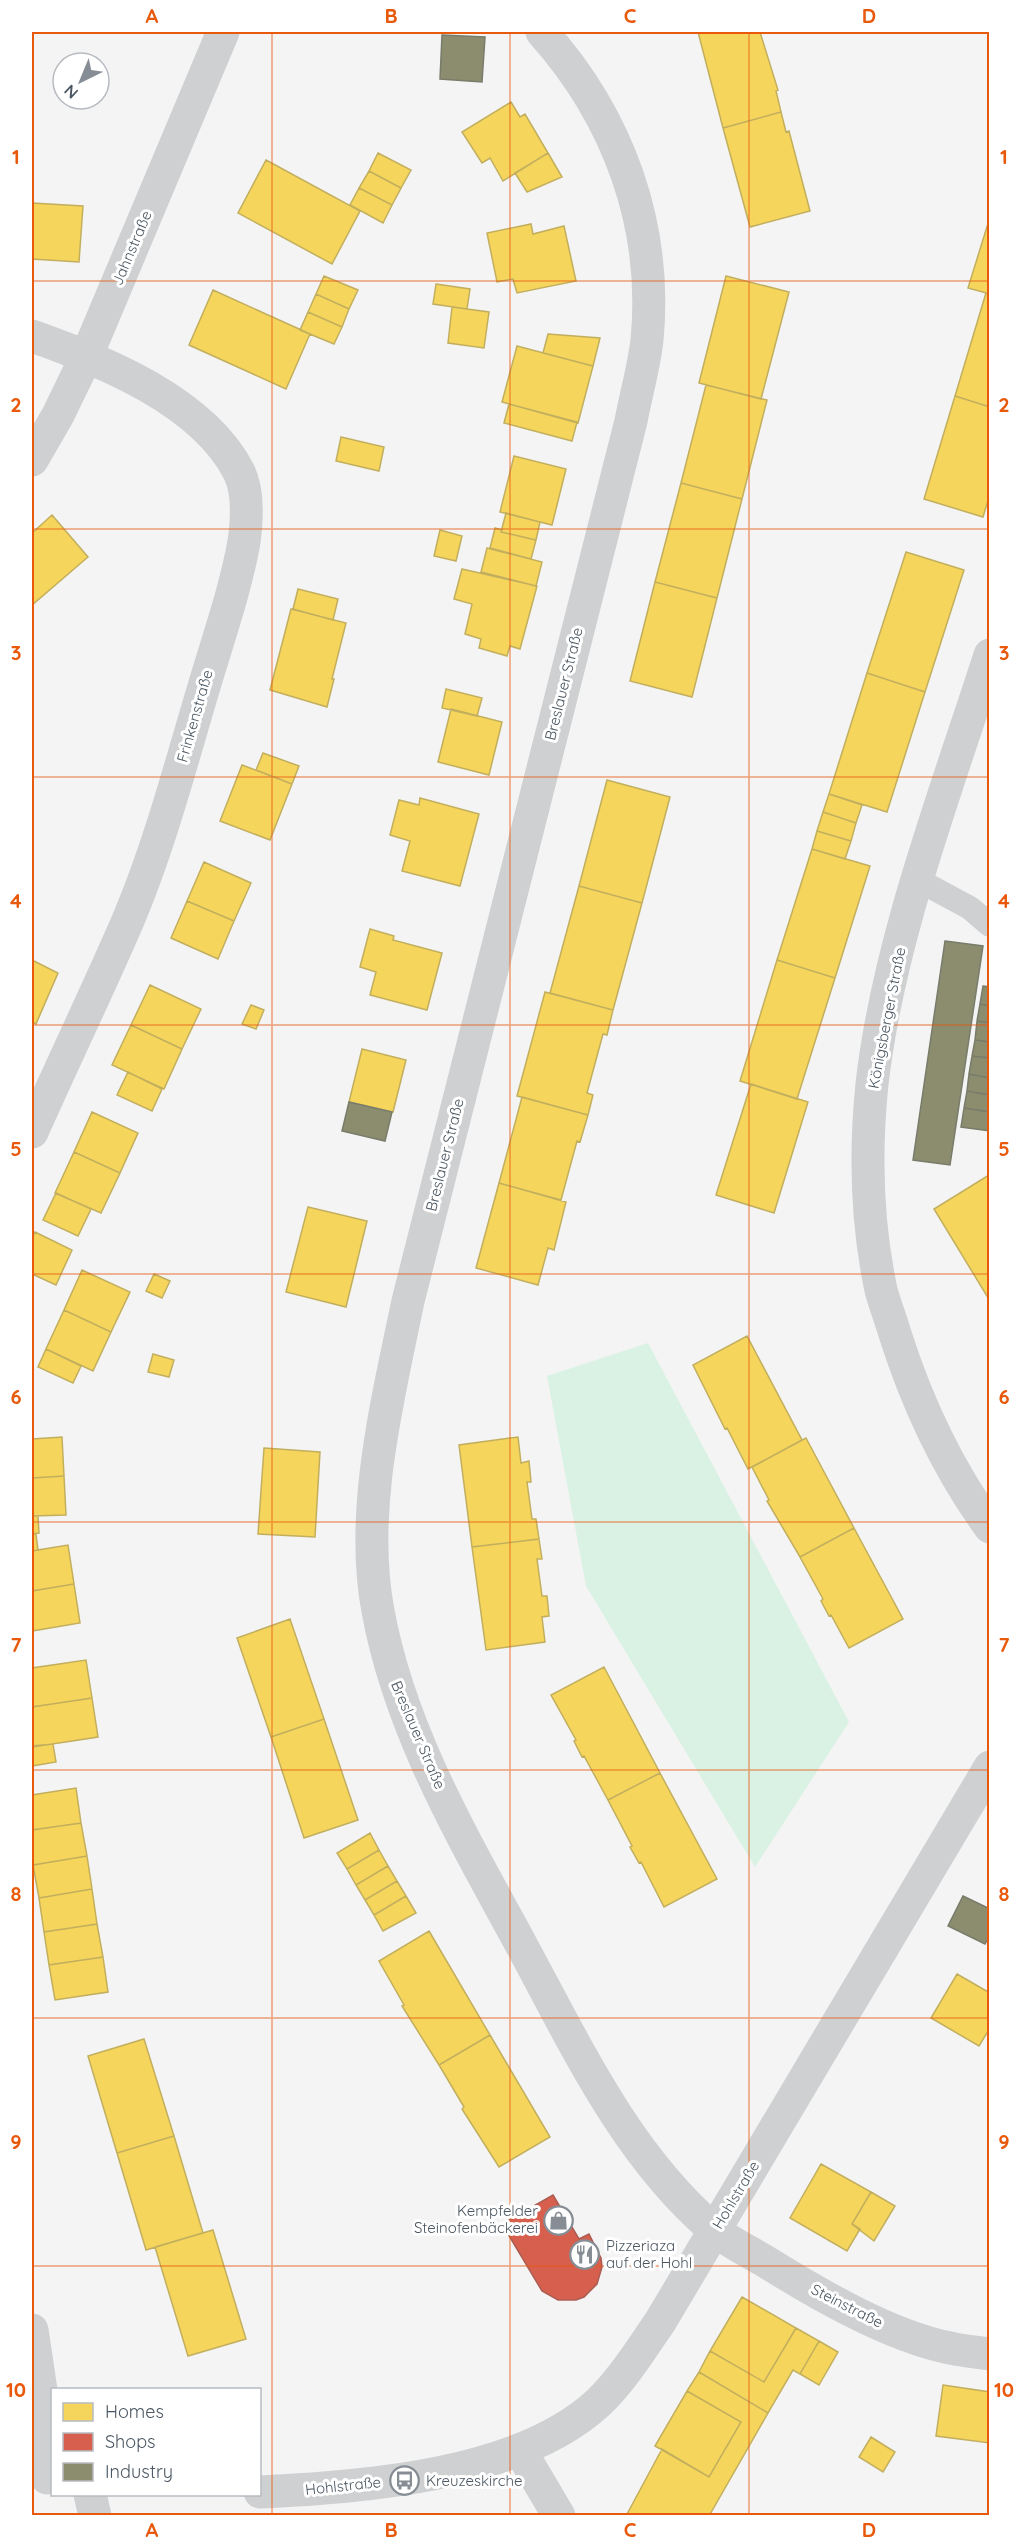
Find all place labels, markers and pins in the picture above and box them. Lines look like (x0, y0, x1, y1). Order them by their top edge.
place label: Kempfelder Steinofenbäckerei (414, 2201, 538, 2237)
shop icon: Kempfelder Steinofenbäckerei (543, 2204, 575, 2236)
place label: Pizzeriaza auf der Hohl (606, 2236, 692, 2272)
restaurant icon: Pizzeriaza auf der Hohl (569, 2239, 601, 2271)
bus stop icon: Kreuzeskirche (389, 2465, 421, 2497)
place label: Kreuzeskirche (426, 2471, 522, 2490)

